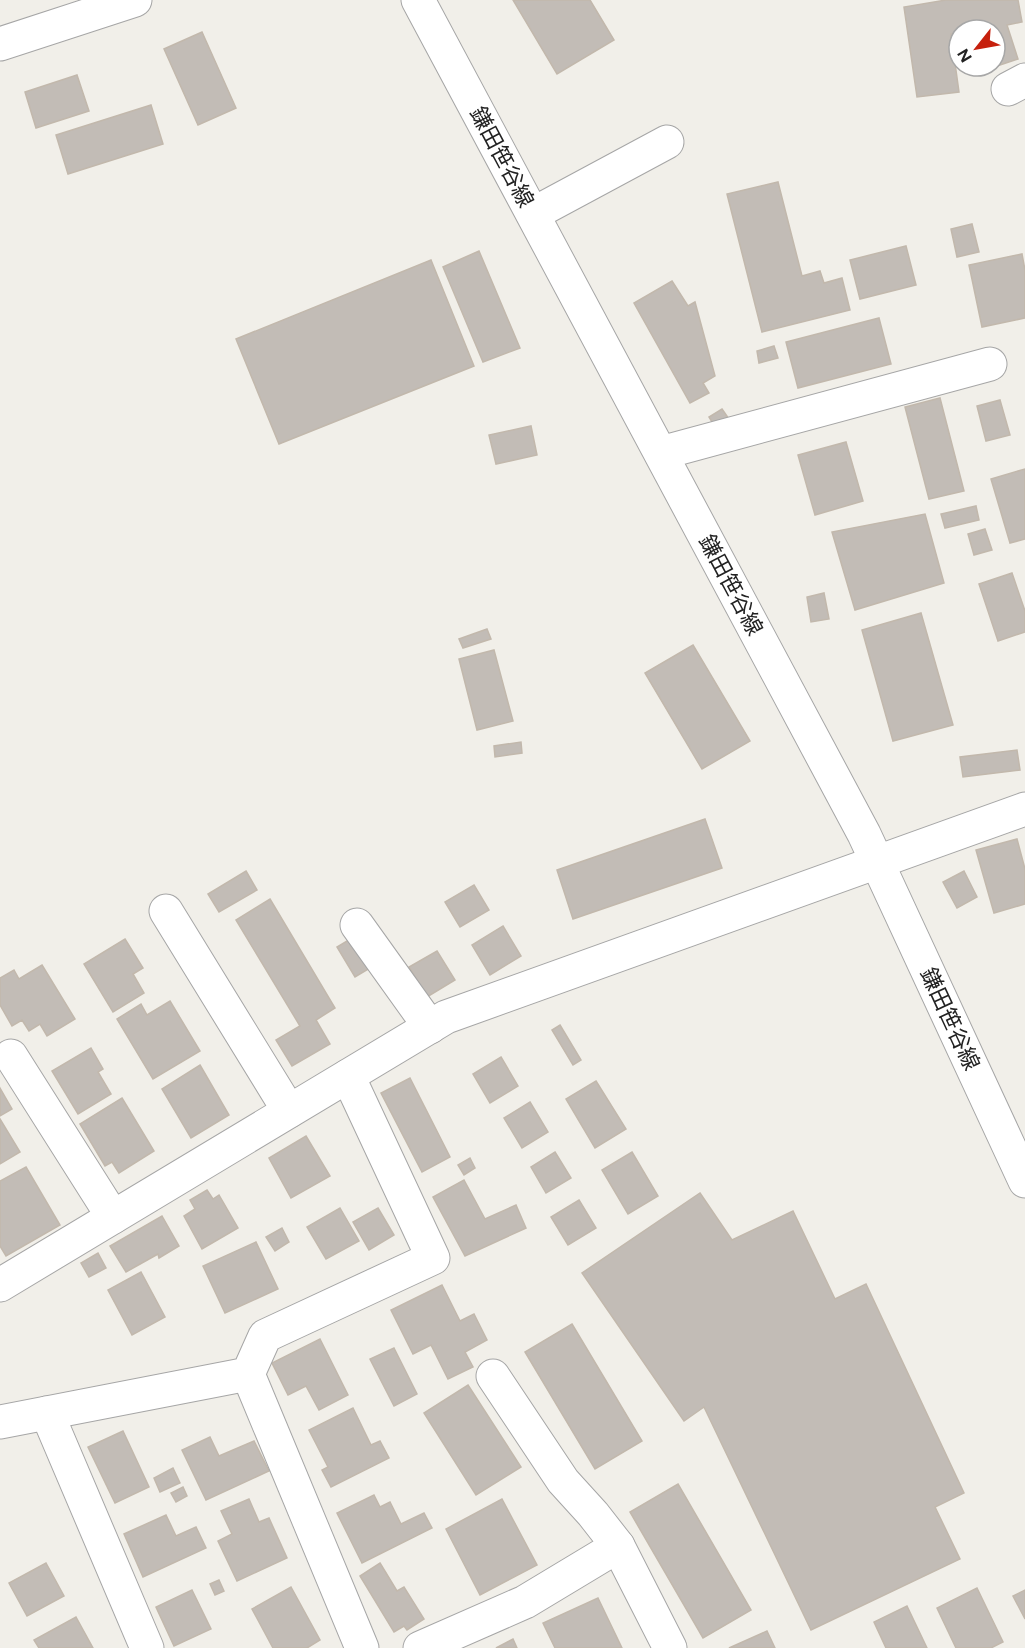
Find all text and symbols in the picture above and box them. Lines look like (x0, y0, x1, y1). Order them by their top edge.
north arrow (947, 18, 1007, 78)
text: N (953, 45, 976, 66)
street label: 鎌田笹谷線 (464, 102, 540, 212)
street label: 鎌田笹谷線 (693, 530, 769, 640)
street label: 鎌田笹谷線 (915, 963, 985, 1075)

